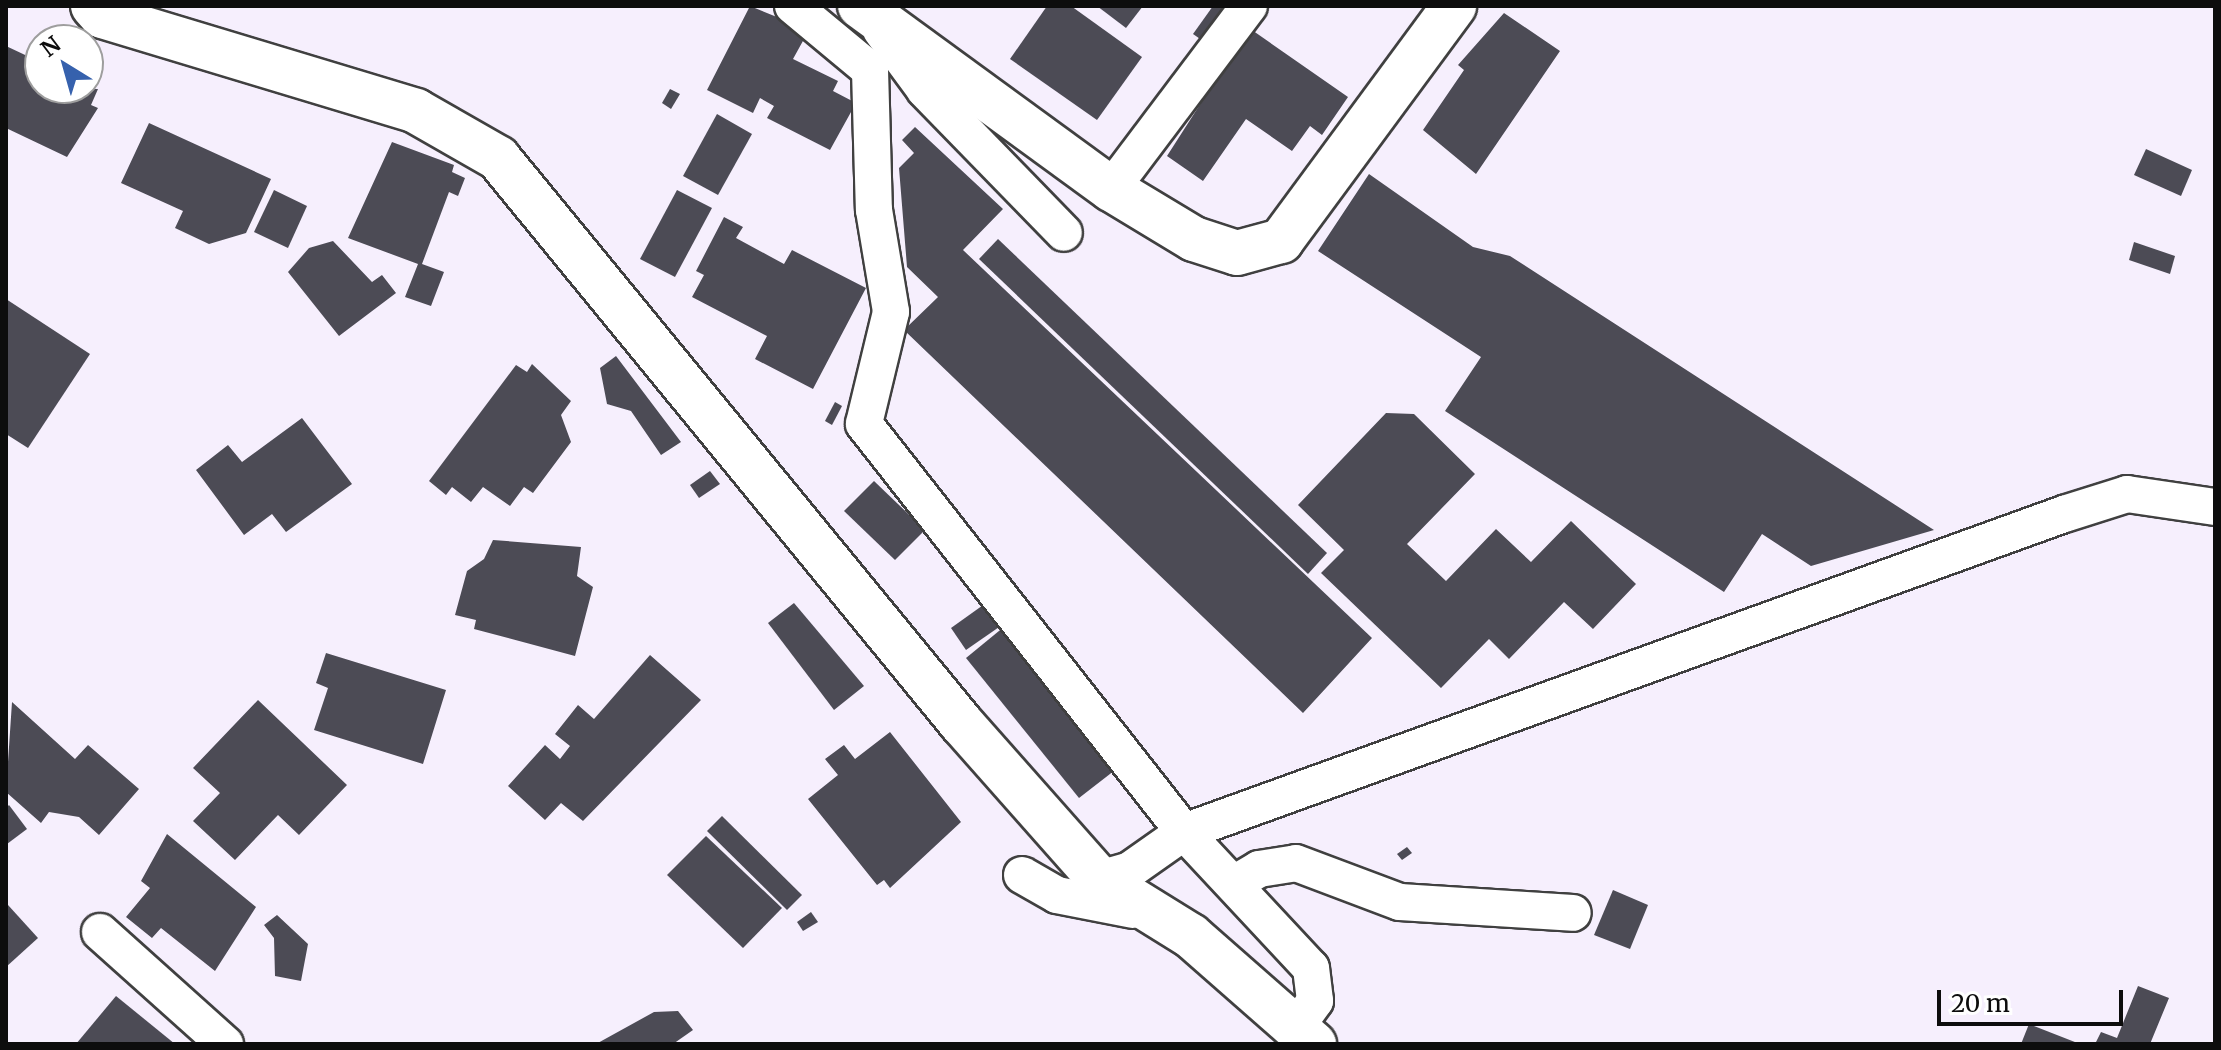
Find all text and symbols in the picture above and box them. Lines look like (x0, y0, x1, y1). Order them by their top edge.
north arrow (24, 24, 104, 104)
text: N (35, 30, 66, 63)
scale bar (1941, 974, 2127, 1024)
text: 20 m (1951, 988, 2010, 1019)

